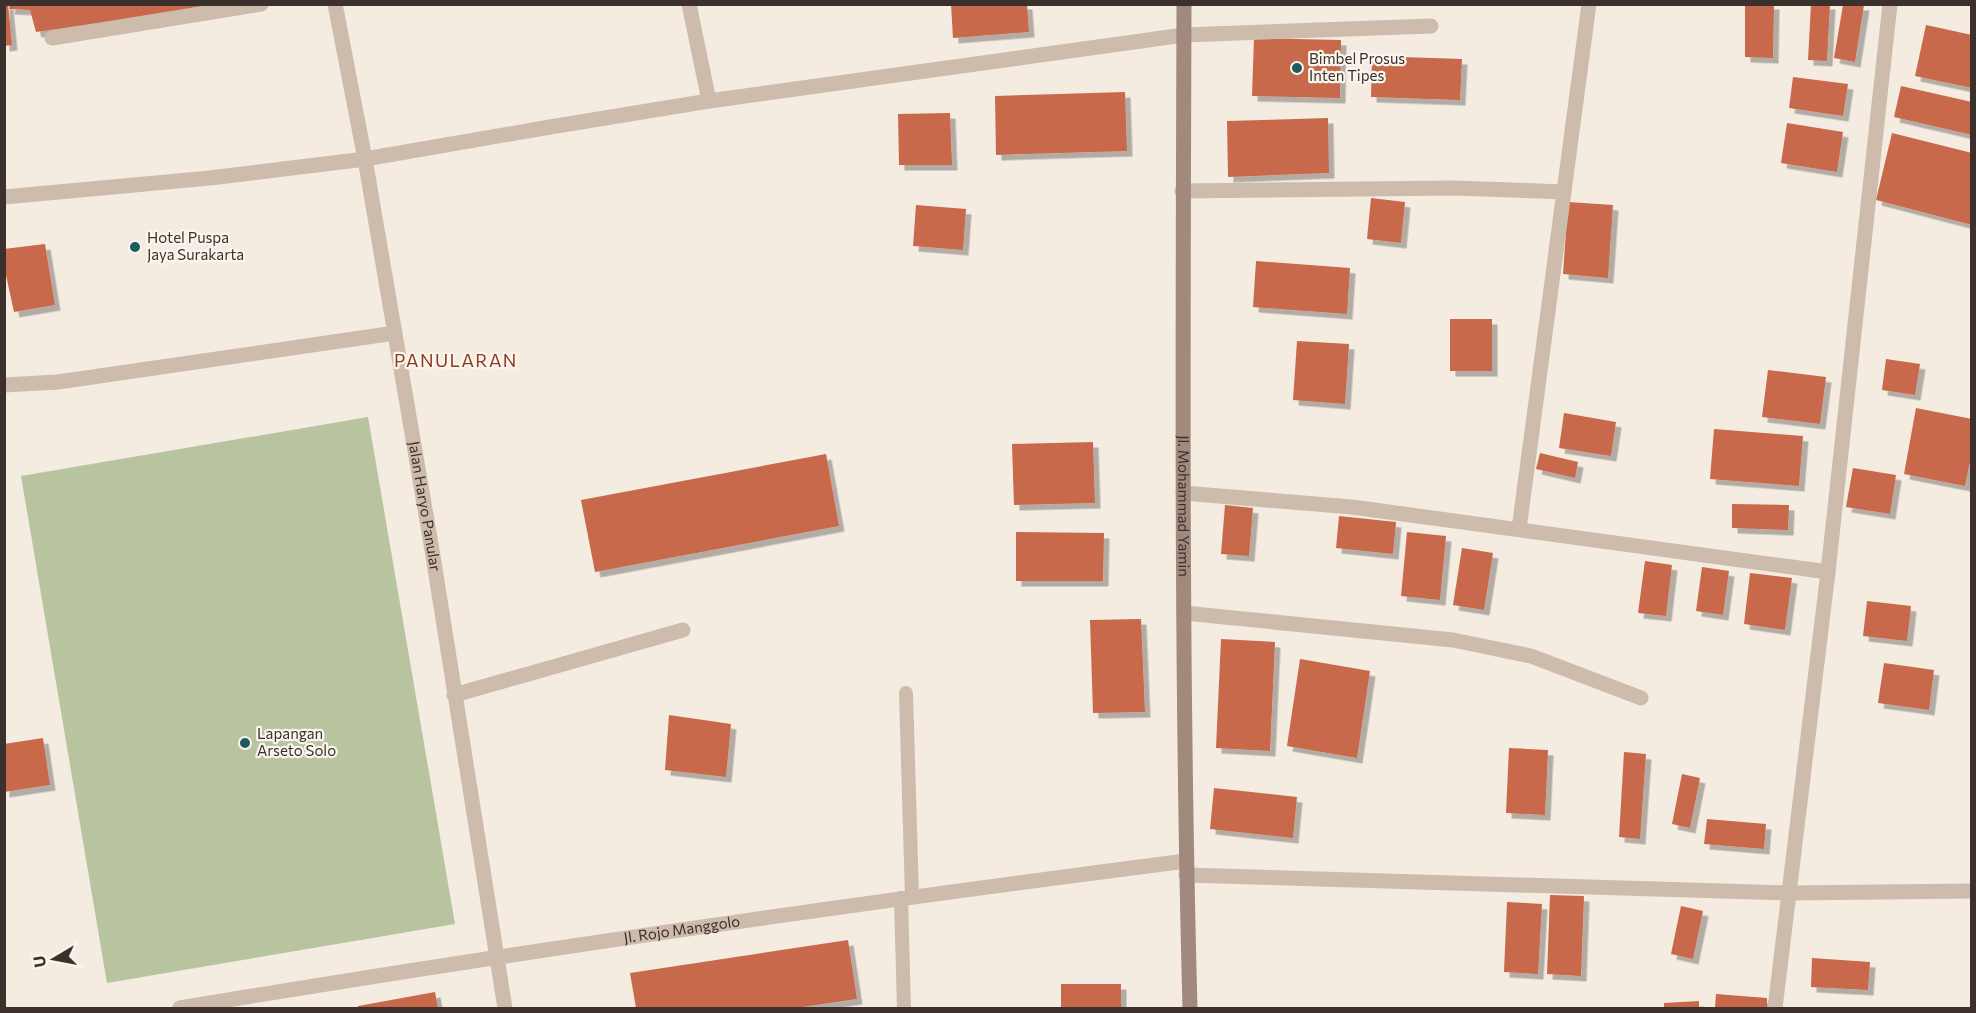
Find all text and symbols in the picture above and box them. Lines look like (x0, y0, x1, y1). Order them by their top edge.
place label: Bimbel Prosus Inten Tipes (1309, 49, 1405, 84)
marker: Bimbel Prosus Inten Tipes (1290, 61, 1304, 75)
place label: Hotel Puspa Jaya Surakarta (147, 228, 244, 263)
marker: Hotel Puspa Jaya Surakarta (128, 240, 142, 254)
district label: PANULARAN (394, 349, 518, 371)
street label: Jl. Mohammad Yamin (1175, 435, 1194, 577)
street label: Jalan Haryo Panular (405, 439, 445, 572)
place label: Lapangan Arseto Solo (257, 724, 336, 759)
marker: Lapangan Arseto Solo (238, 736, 252, 750)
street label: Jl. Rojo Manggolo (622, 911, 741, 946)
north arrow (24, 929, 84, 989)
text: U (28, 954, 49, 969)

